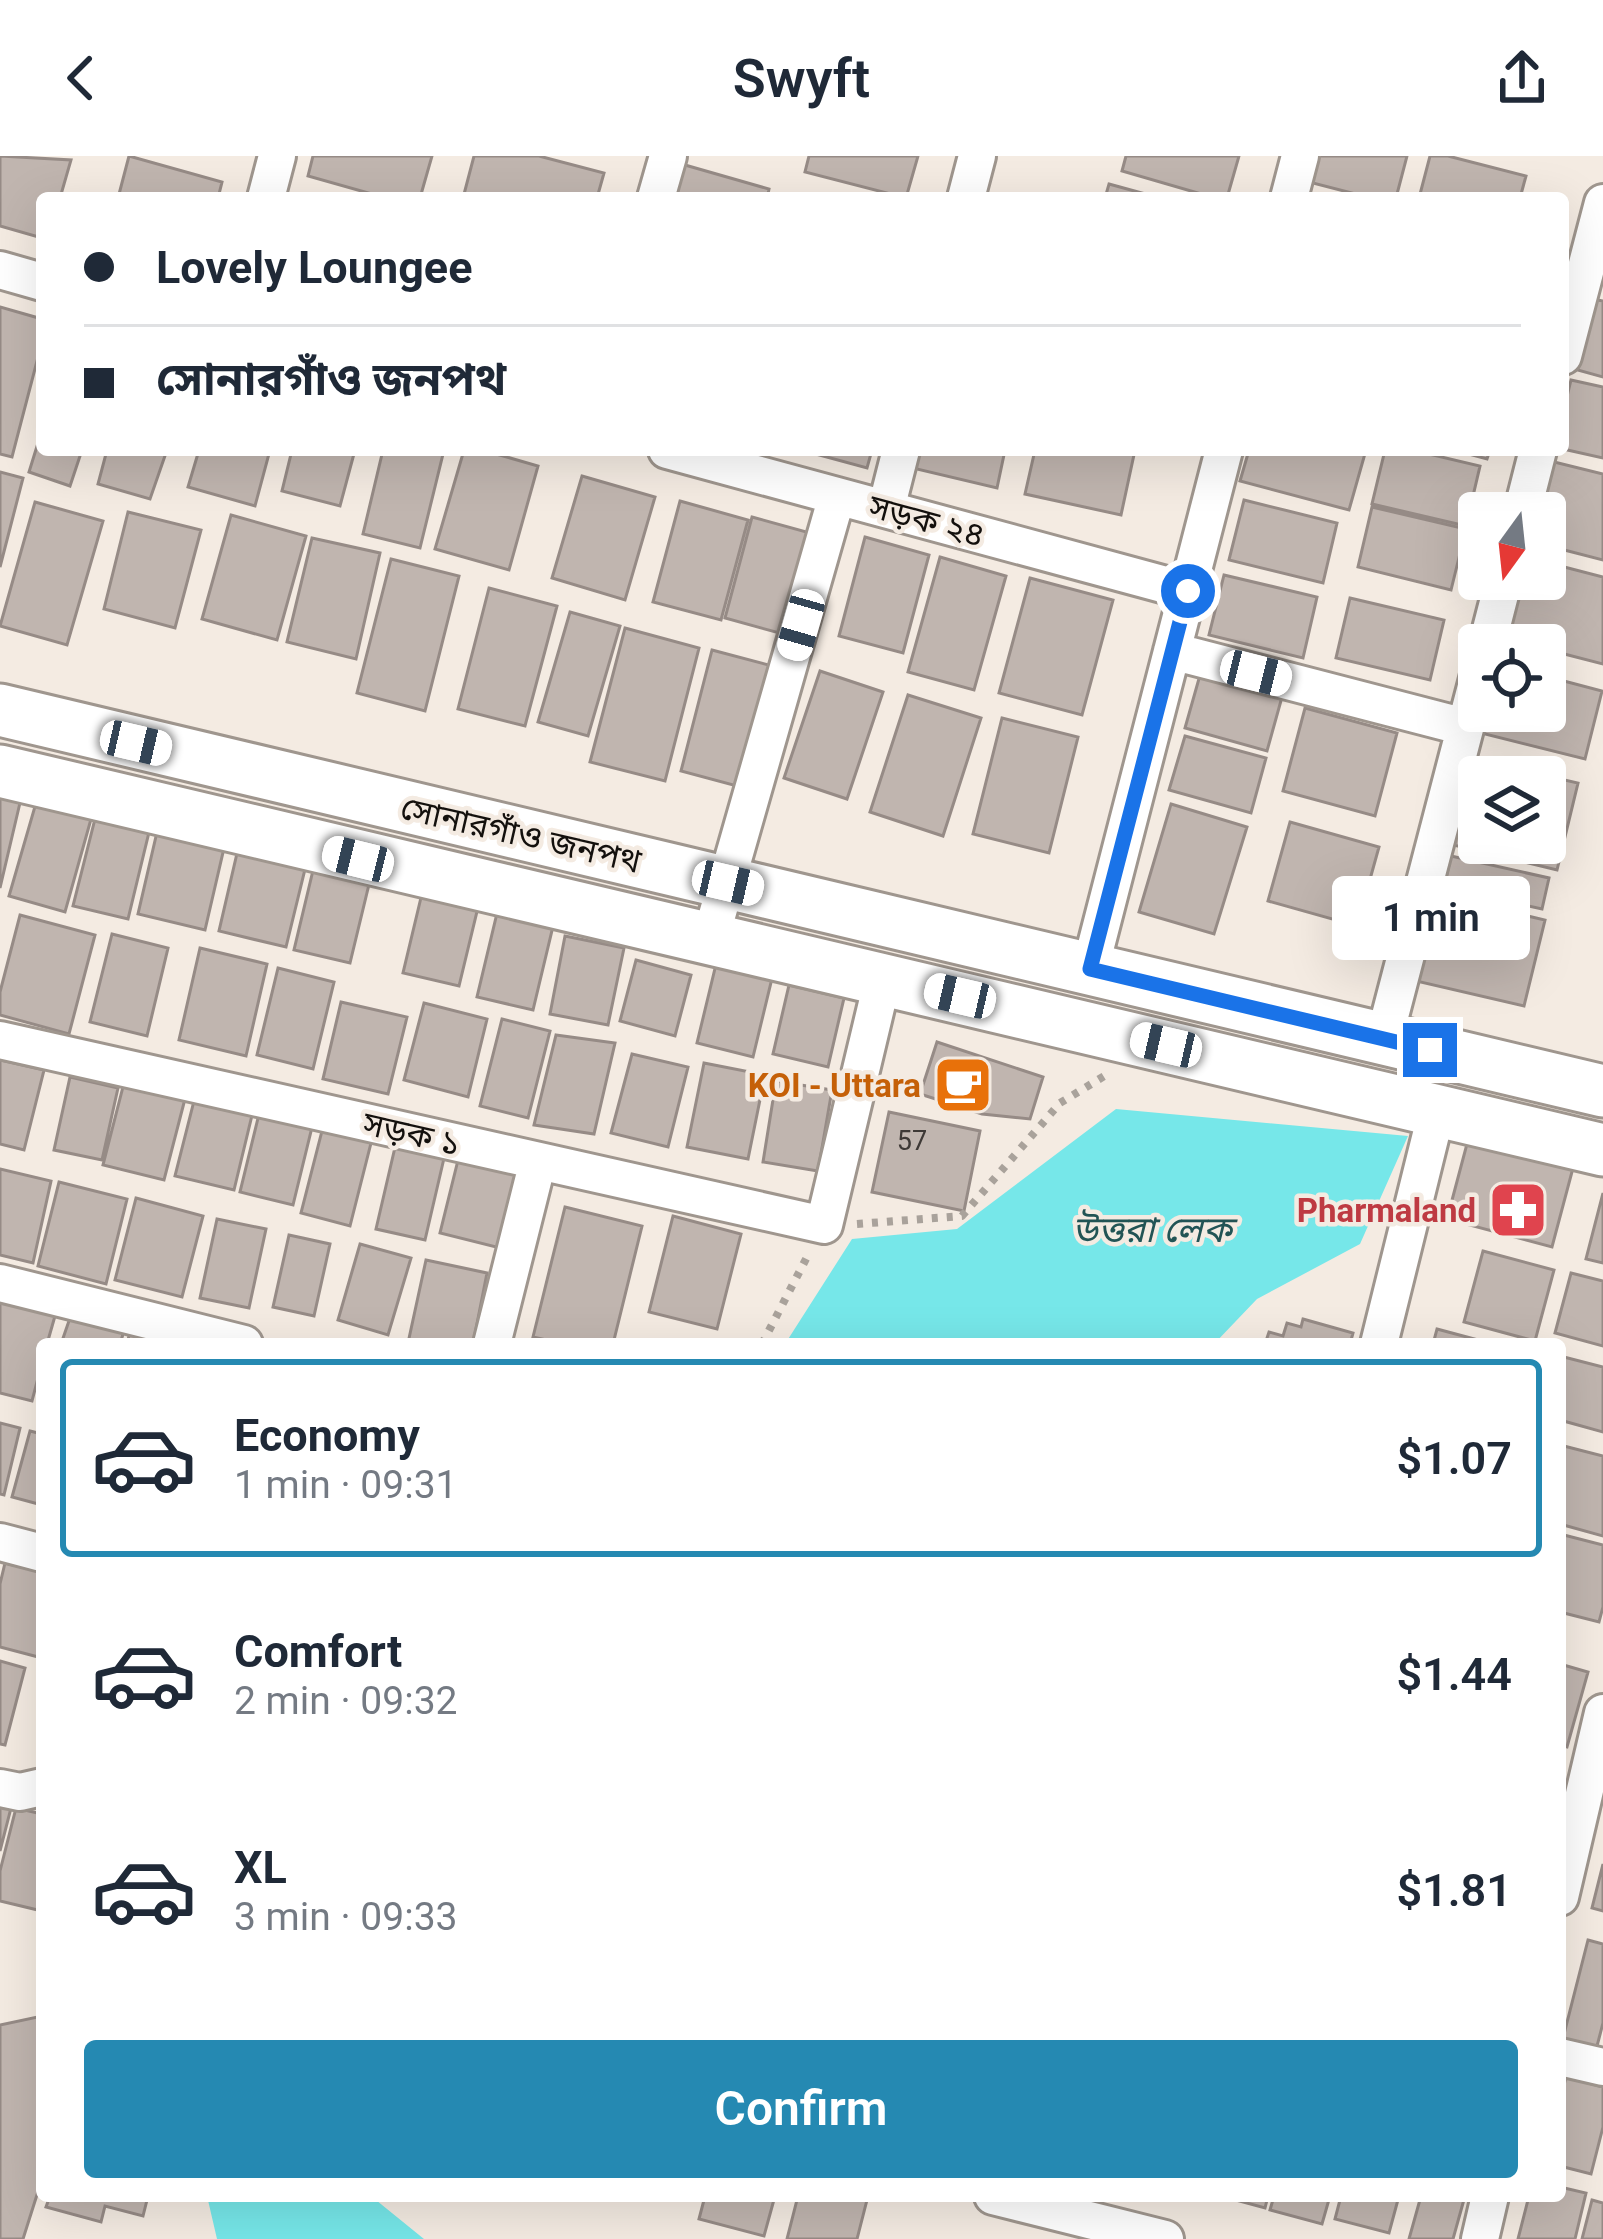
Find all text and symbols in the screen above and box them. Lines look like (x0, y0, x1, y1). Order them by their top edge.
icon: back (48, 45, 114, 111)
icon: share (1489, 45, 1555, 111)
text: Swyft (733, 47, 870, 110)
text: Lovely Loungee (156, 241, 472, 294)
text: সোনারগাঁও জনপথ (156, 353, 506, 406)
street label: সড়ক ২৪ (864, 486, 989, 555)
north arrow (1458, 492, 1566, 600)
map controls (1458, 492, 1566, 864)
route start (1161, 564, 1215, 618)
car (774, 585, 828, 665)
button: locate (1458, 624, 1566, 732)
car (1217, 647, 1295, 699)
car (97, 717, 175, 769)
button: layers (1458, 756, 1566, 864)
street label: সোনারগাঁও জনপথ (397, 788, 646, 881)
car (319, 833, 397, 885)
car (689, 857, 767, 909)
callout: 1 min (1331, 876, 1529, 960)
text: 1 min (1382, 895, 1480, 941)
car (921, 970, 999, 1022)
car (1127, 1019, 1205, 1071)
route end (1403, 1023, 1457, 1077)
cafe icon: KOI - Uttara (932, 1054, 994, 1116)
place label: KOI - Uttara (748, 1066, 921, 1105)
street label: সড়ক ১ (359, 1103, 464, 1164)
house number: 57 (897, 1125, 927, 1157)
pharmacy icon: Pharmaland (1487, 1179, 1549, 1241)
place label: Pharmaland (1297, 1191, 1476, 1230)
water label: উত্তরা লেক (1072, 1209, 1239, 1251)
icon: car (90, 1404, 198, 1512)
text: Economy (234, 1409, 420, 1462)
text: $1.07 (1396, 1432, 1512, 1485)
text: 1 min · 09:31 (234, 1462, 457, 1508)
icon: car (90, 1620, 198, 1728)
text: Comfort (234, 1625, 402, 1678)
text: $1.44 (1396, 1648, 1512, 1701)
text: 2 min · 09:32 (234, 1678, 457, 1724)
icon: car (90, 1836, 198, 1944)
text: XL (234, 1841, 287, 1894)
text: $1.81 (1396, 1864, 1512, 1917)
text: 3 min · 09:33 (234, 1894, 457, 1940)
button: Confirm (84, 2040, 1518, 2178)

